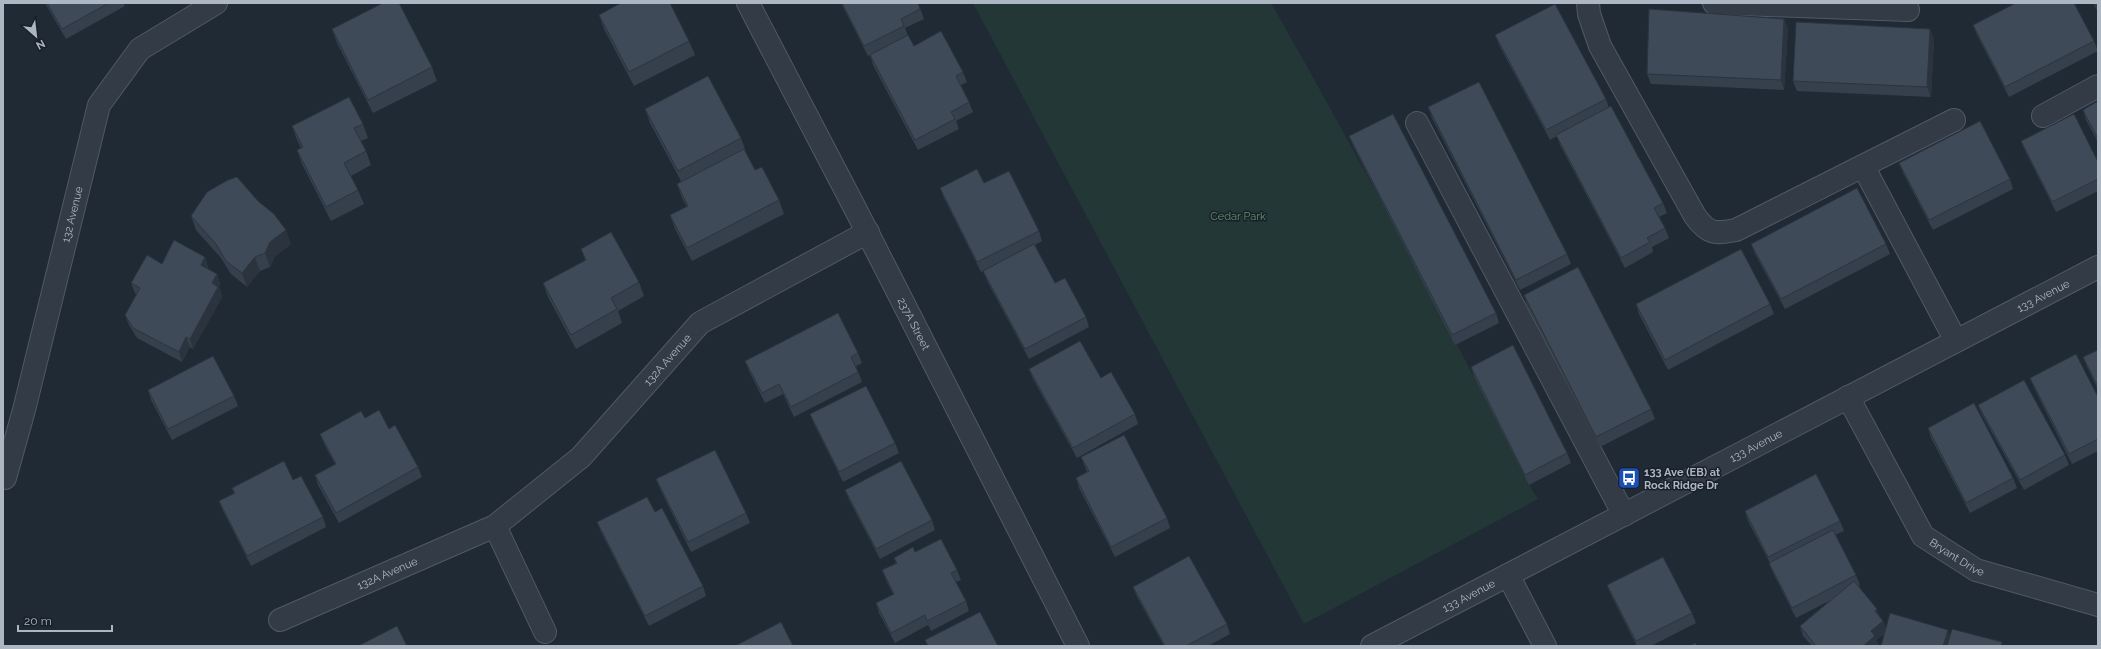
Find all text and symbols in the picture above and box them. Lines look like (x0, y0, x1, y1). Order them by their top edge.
north arrow (16, 16, 56, 56)
text: N (34, 37, 47, 52)
street label: 132 Avenue (59, 184, 85, 244)
park label: Cedar Park (1210, 210, 1266, 223)
street label: 133 Avenue (2015, 276, 2072, 315)
street label: 237A Street (895, 295, 933, 352)
street label: 132A Avenue (641, 331, 694, 388)
street label: 133 Avenue (1727, 426, 1785, 465)
bus stop icon: 133 Ave (EB) at Rock Ridge Dr (1616, 465, 1642, 491)
place label: 133 Ave (EB) at Rock Ridge Dr (1644, 466, 1721, 492)
street label: Bryant Drive (1927, 535, 1986, 579)
street label: 132A Avenue (355, 554, 420, 592)
street label: 133 Avenue (1440, 576, 1498, 615)
scale bar (18, 607, 112, 633)
text: 20 m (24, 614, 52, 628)

